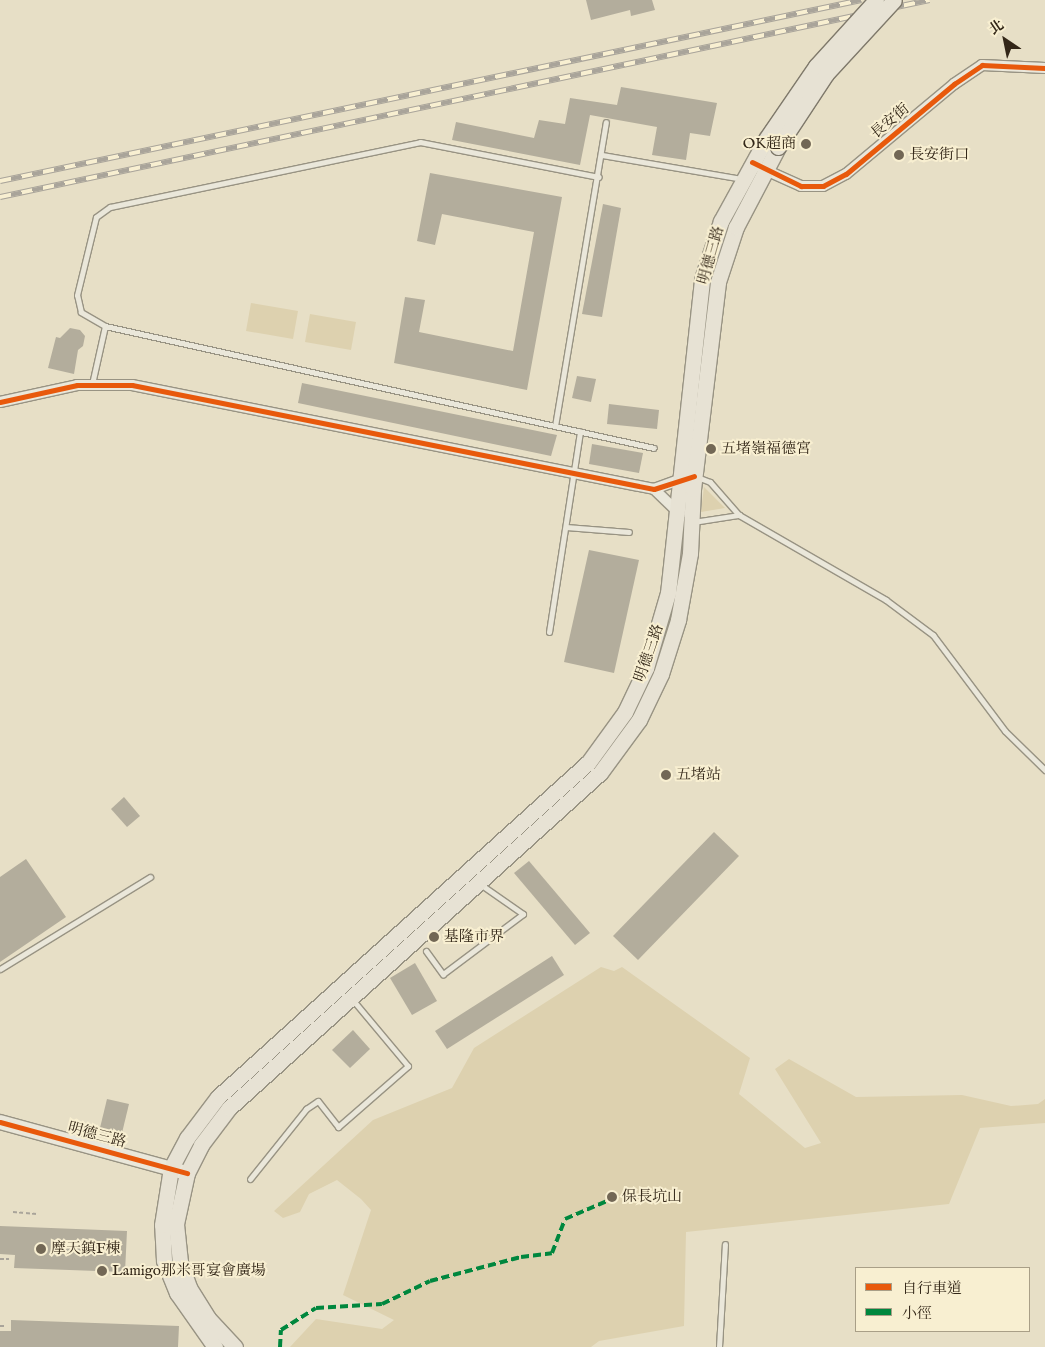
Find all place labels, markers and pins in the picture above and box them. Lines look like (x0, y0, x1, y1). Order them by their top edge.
place label: OK超商 (743, 135, 796, 153)
marker: OK超商 (800, 138, 812, 150)
place label: 長安街口 (909, 146, 969, 164)
marker: 長安街口 (893, 149, 905, 161)
place label: 五堵嶺福德宮 (721, 440, 811, 458)
marker: 五堵嶺福德宮 (705, 443, 717, 455)
place label: 五堵站 (676, 766, 721, 784)
marker: 五堵站 (660, 769, 672, 781)
place label: 基隆市界 (444, 928, 504, 946)
marker: 基隆市界 (428, 931, 440, 943)
place label: 保長坑山 (622, 1188, 682, 1206)
marker: 保長坑山 (606, 1191, 618, 1203)
place label: 摩天鎮F棟 (51, 1240, 121, 1258)
marker: 摩天鎮F棟 (35, 1243, 47, 1255)
place label: Lamigo那米哥宴會廣場 (112, 1262, 266, 1280)
marker: Lamigo那米哥宴會廣場 (96, 1265, 108, 1277)

